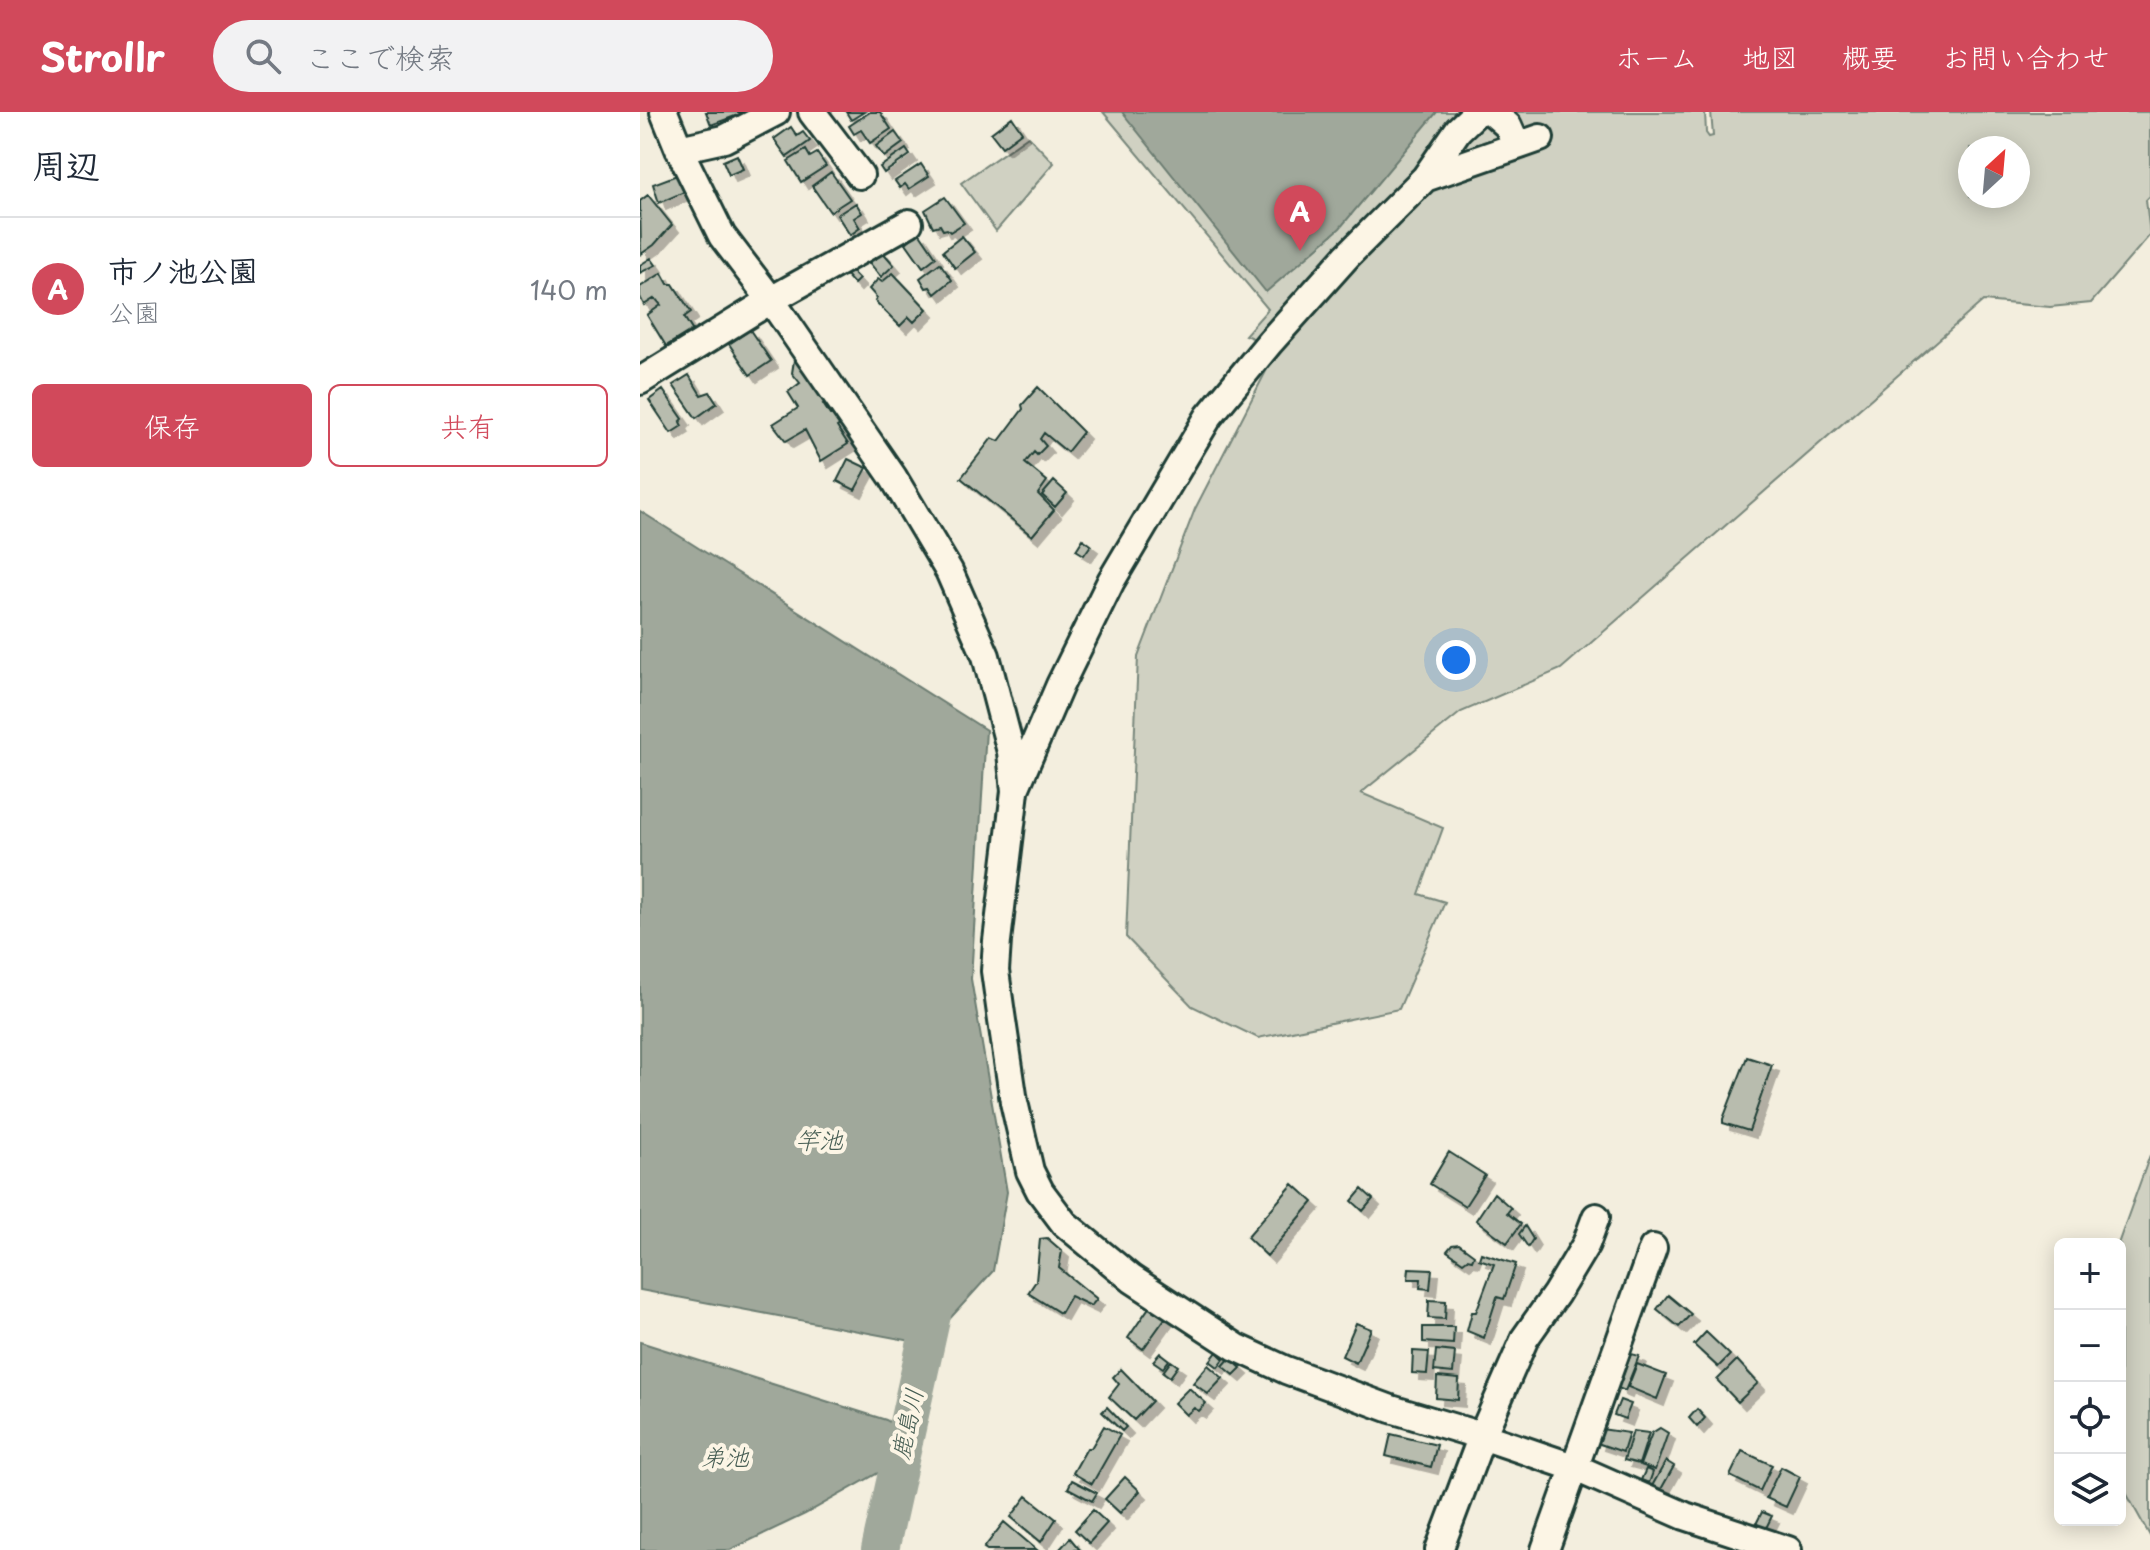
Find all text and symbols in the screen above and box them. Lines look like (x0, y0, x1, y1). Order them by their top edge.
search box (213, 20, 773, 92)
text: Strollr (40, 28, 165, 85)
icon: search (241, 34, 285, 78)
text: ここで検索 (305, 34, 455, 79)
text: ホーム (1615, 35, 1698, 78)
text: 地図 (1742, 35, 1798, 78)
text: 概要 (1842, 35, 1898, 78)
text: お問い合わせ (1942, 35, 2110, 78)
north arrow (1958, 136, 2030, 208)
text: 周辺 (32, 138, 100, 190)
pin: A (1274, 185, 1326, 251)
text: 市ノ池公園 (108, 247, 258, 292)
text: A (48, 270, 68, 309)
text: 140 m (530, 270, 608, 309)
text: 公園 (108, 292, 160, 331)
button: 保存 (32, 384, 312, 467)
button: 共有 (328, 384, 608, 467)
your location (1436, 640, 1476, 680)
water label: 竿池 (795, 1121, 844, 1157)
map controls (2054, 1238, 2126, 1526)
button: + (2054, 1238, 2126, 1310)
button: − (2054, 1310, 2126, 1382)
button: locate (2054, 1382, 2126, 1454)
water label: 鹿島川 (881, 1385, 931, 1463)
water label: 弟池 (701, 1438, 750, 1474)
button: layers (2054, 1454, 2126, 1526)

